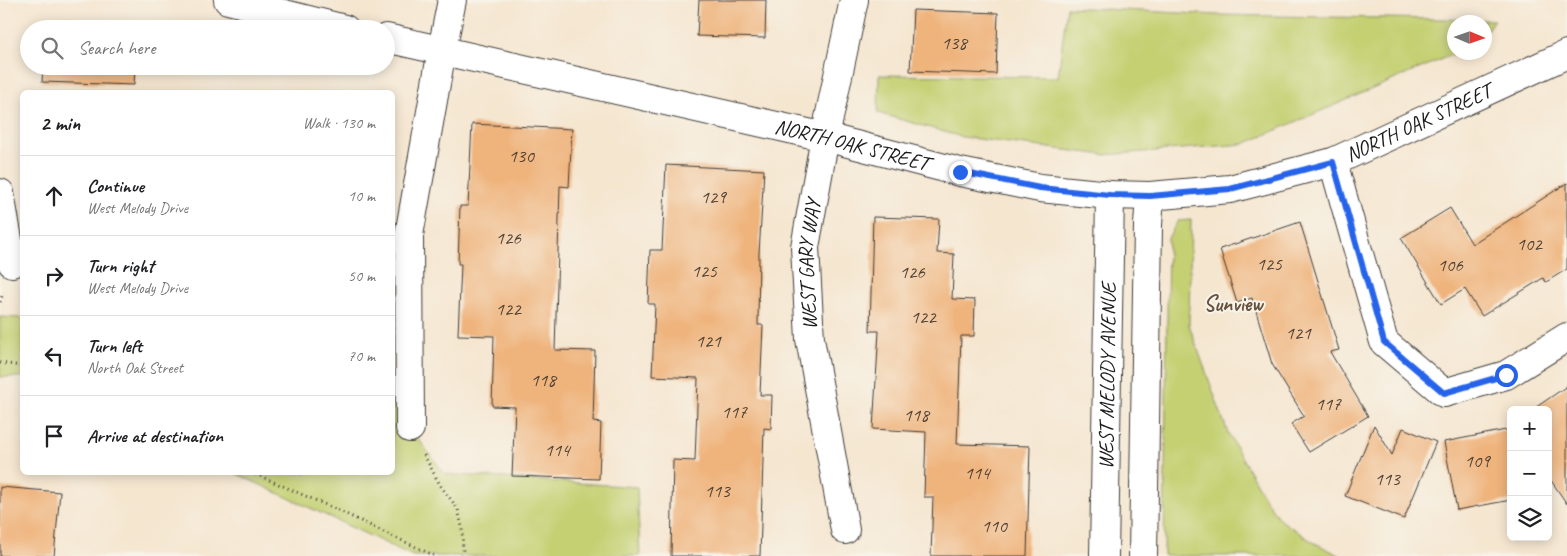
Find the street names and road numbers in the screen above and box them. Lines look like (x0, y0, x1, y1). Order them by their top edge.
street label: NORTH OAK STREET (1341, 76, 1500, 168)
street label: NORTH OAK STREET (772, 113, 937, 178)
street label: WEST GARY WAY (792, 194, 827, 330)
street label: WEST MELODY AVENUE (1092, 280, 1122, 469)

